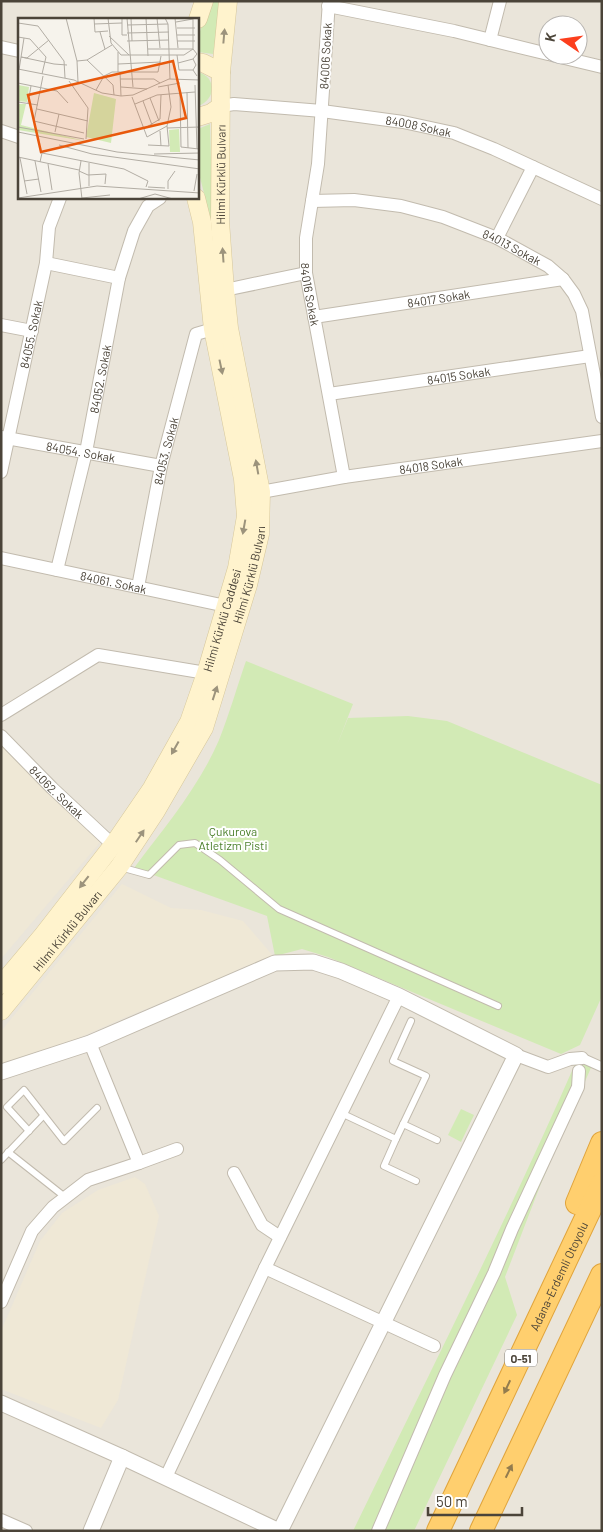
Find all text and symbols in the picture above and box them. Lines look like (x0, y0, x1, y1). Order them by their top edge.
north arrow (538, 15, 588, 65)
inset map (18, 18, 199, 199)
street label: 84006 Sokak (316, 22, 334, 90)
one-way arrow (220, 28, 228, 44)
text: K (541, 31, 559, 43)
street label: 84008 Sokak (385, 113, 453, 139)
street label: Hilmi Kürklü Bulvarı (213, 125, 228, 225)
street label: 84013 Sokak (481, 226, 543, 268)
one-way arrow (218, 247, 226, 263)
street label: 84016 Sokak (299, 263, 323, 327)
street label: 84017 Sokak (406, 286, 471, 310)
street label: 84055. Sokak (17, 299, 45, 370)
street label: 84052. Sokak (87, 343, 113, 414)
one-way arrow (217, 359, 225, 374)
street label: 84015 Sokak (426, 364, 491, 387)
street label: 84053. Sokak (151, 415, 181, 486)
street label: 84054. Sokak (45, 438, 116, 465)
street label: 84018 Sokak (398, 454, 463, 476)
one-way arrow (253, 459, 261, 475)
one-way arrow (240, 519, 248, 535)
street label: Hilmi Kürklü Bulvarı (230, 526, 267, 625)
street label: Hilmi Kürklü Caddesi (200, 567, 243, 673)
street label: 84061. Sokak (79, 568, 148, 596)
one-way arrow (212, 685, 220, 700)
one-way arrow (171, 740, 179, 755)
street label: 84062. Sokak (27, 763, 87, 821)
park label: Çukurova Atletizm Pisti (198, 824, 268, 852)
one-way arrow (135, 829, 145, 842)
one-way arrow (79, 875, 90, 888)
street label: Hilmi Kürklü Bulvarı (30, 887, 104, 974)
street label: Adana-Erdemli Otoyolu (527, 1219, 590, 1333)
road number: O-51 (505, 1350, 537, 1366)
one-way arrow (503, 1380, 511, 1394)
one-way arrow (506, 1464, 514, 1478)
scale bar (428, 1484, 522, 1516)
text: 50 m (436, 1492, 468, 1510)

